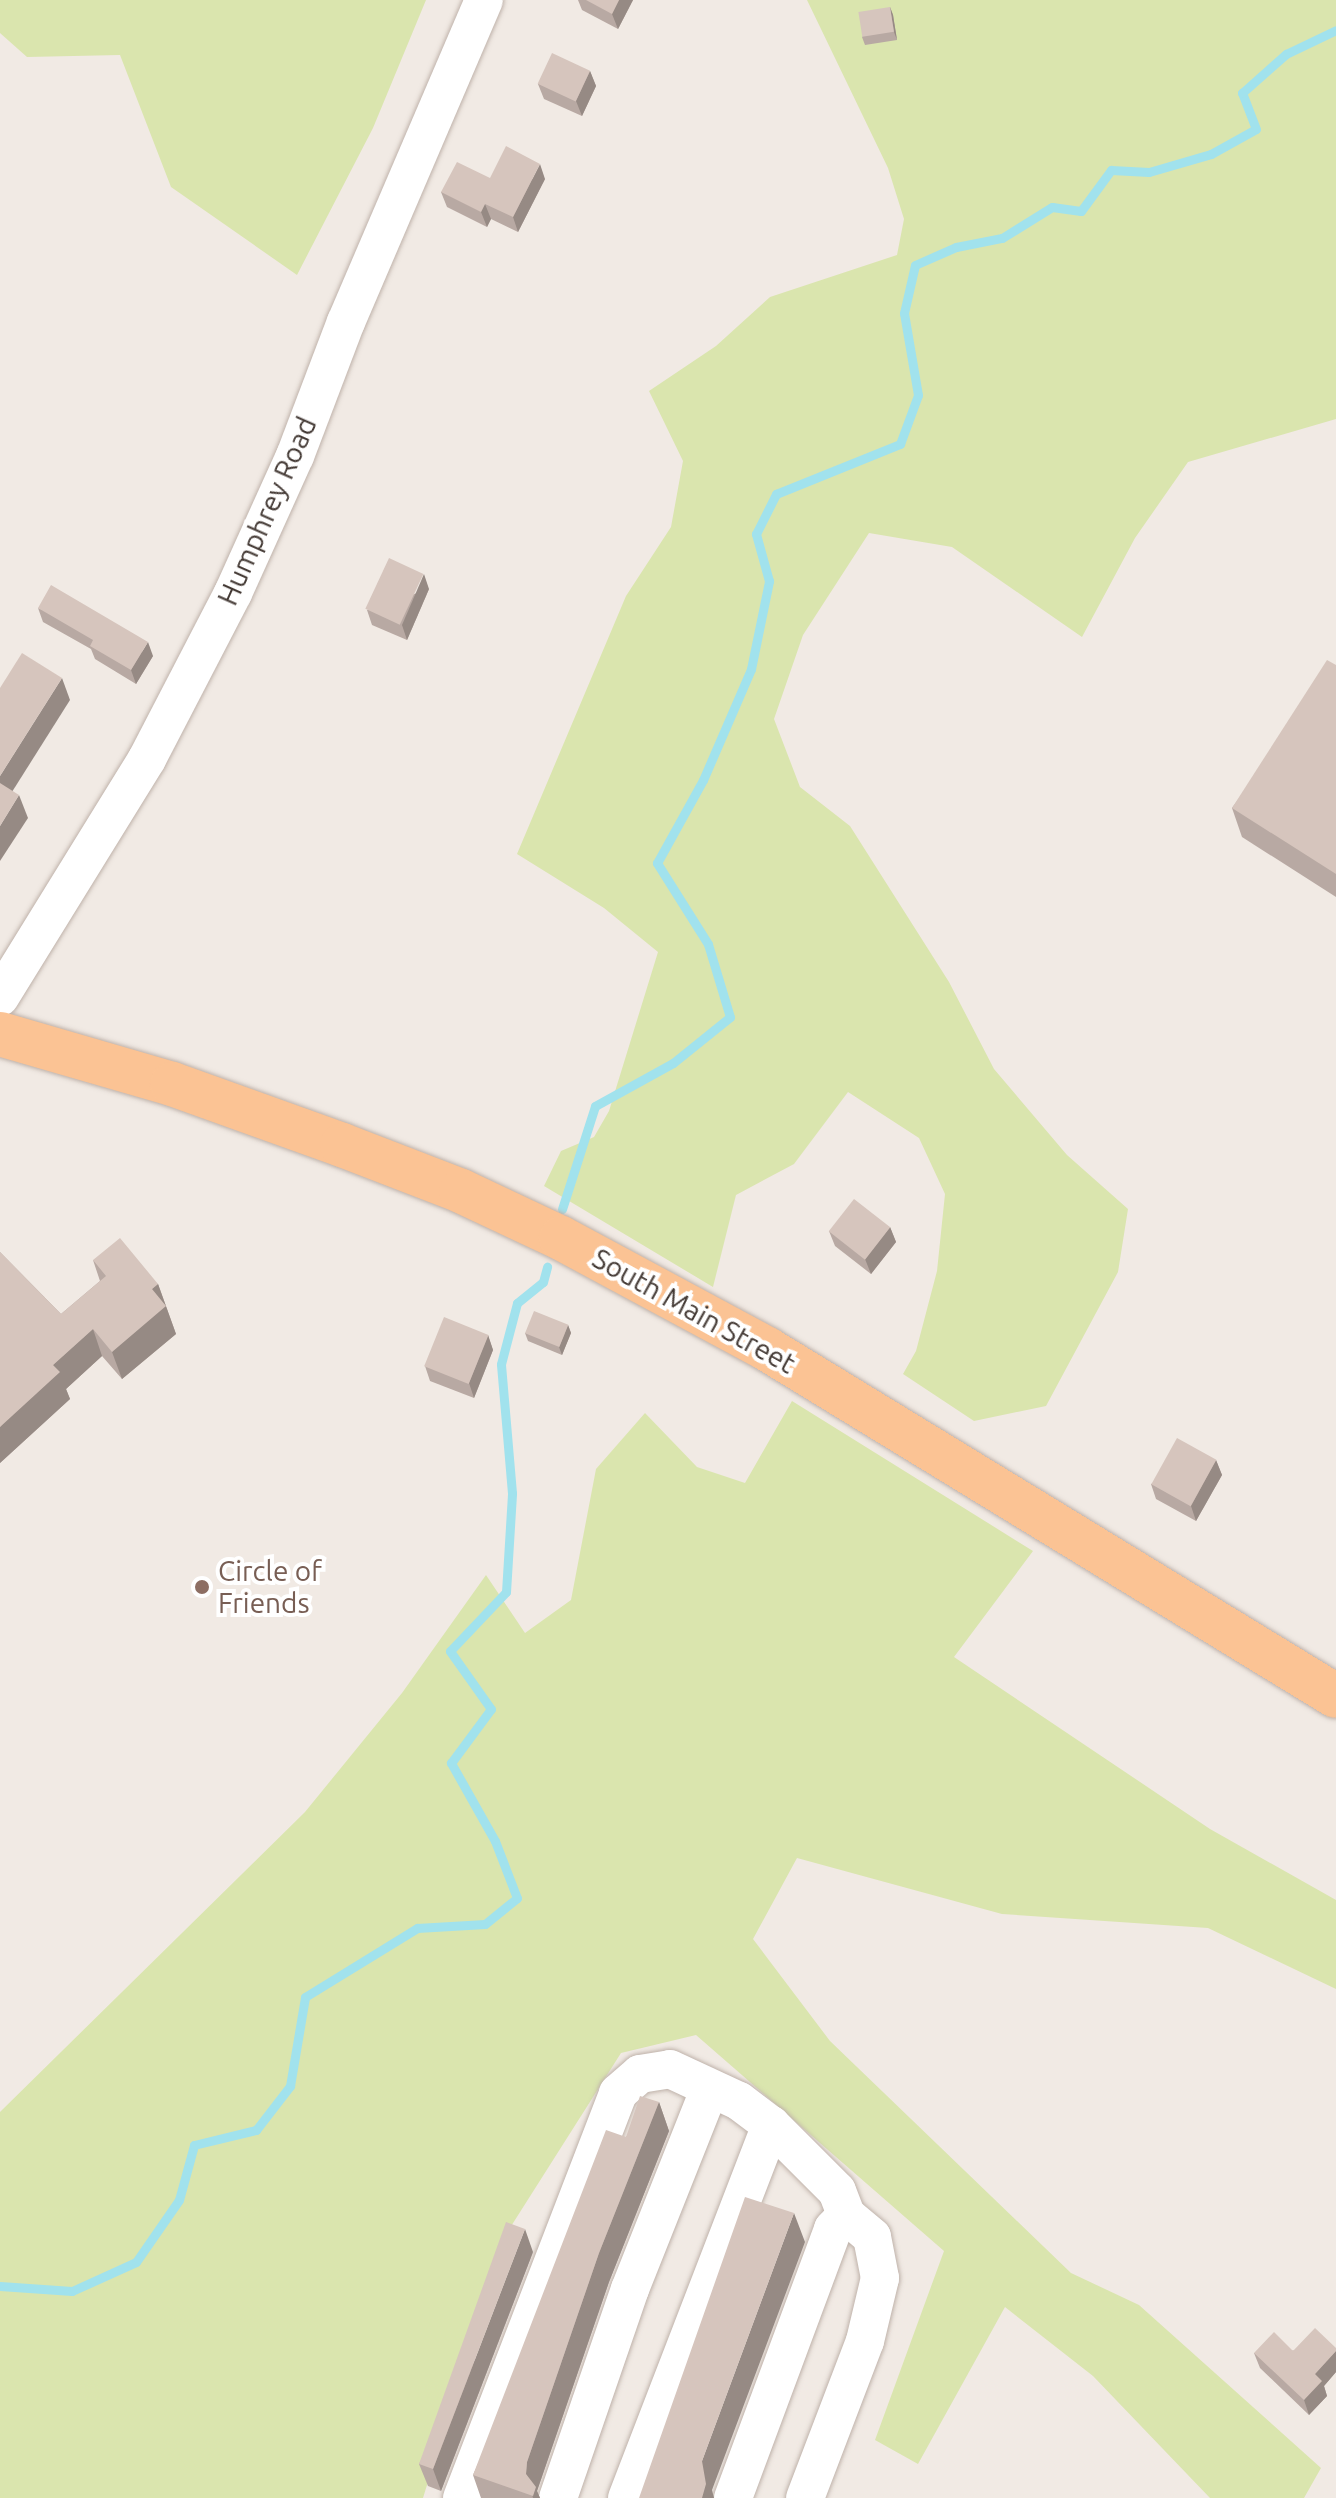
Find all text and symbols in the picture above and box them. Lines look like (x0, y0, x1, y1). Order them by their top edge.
street label: Humphrey Road (210, 412, 324, 610)
street label: South Main Street (587, 1241, 801, 1381)
place label: Circle of Friends (218, 1554, 322, 1620)
marker: Circle of Friends (193, 1578, 211, 1596)

